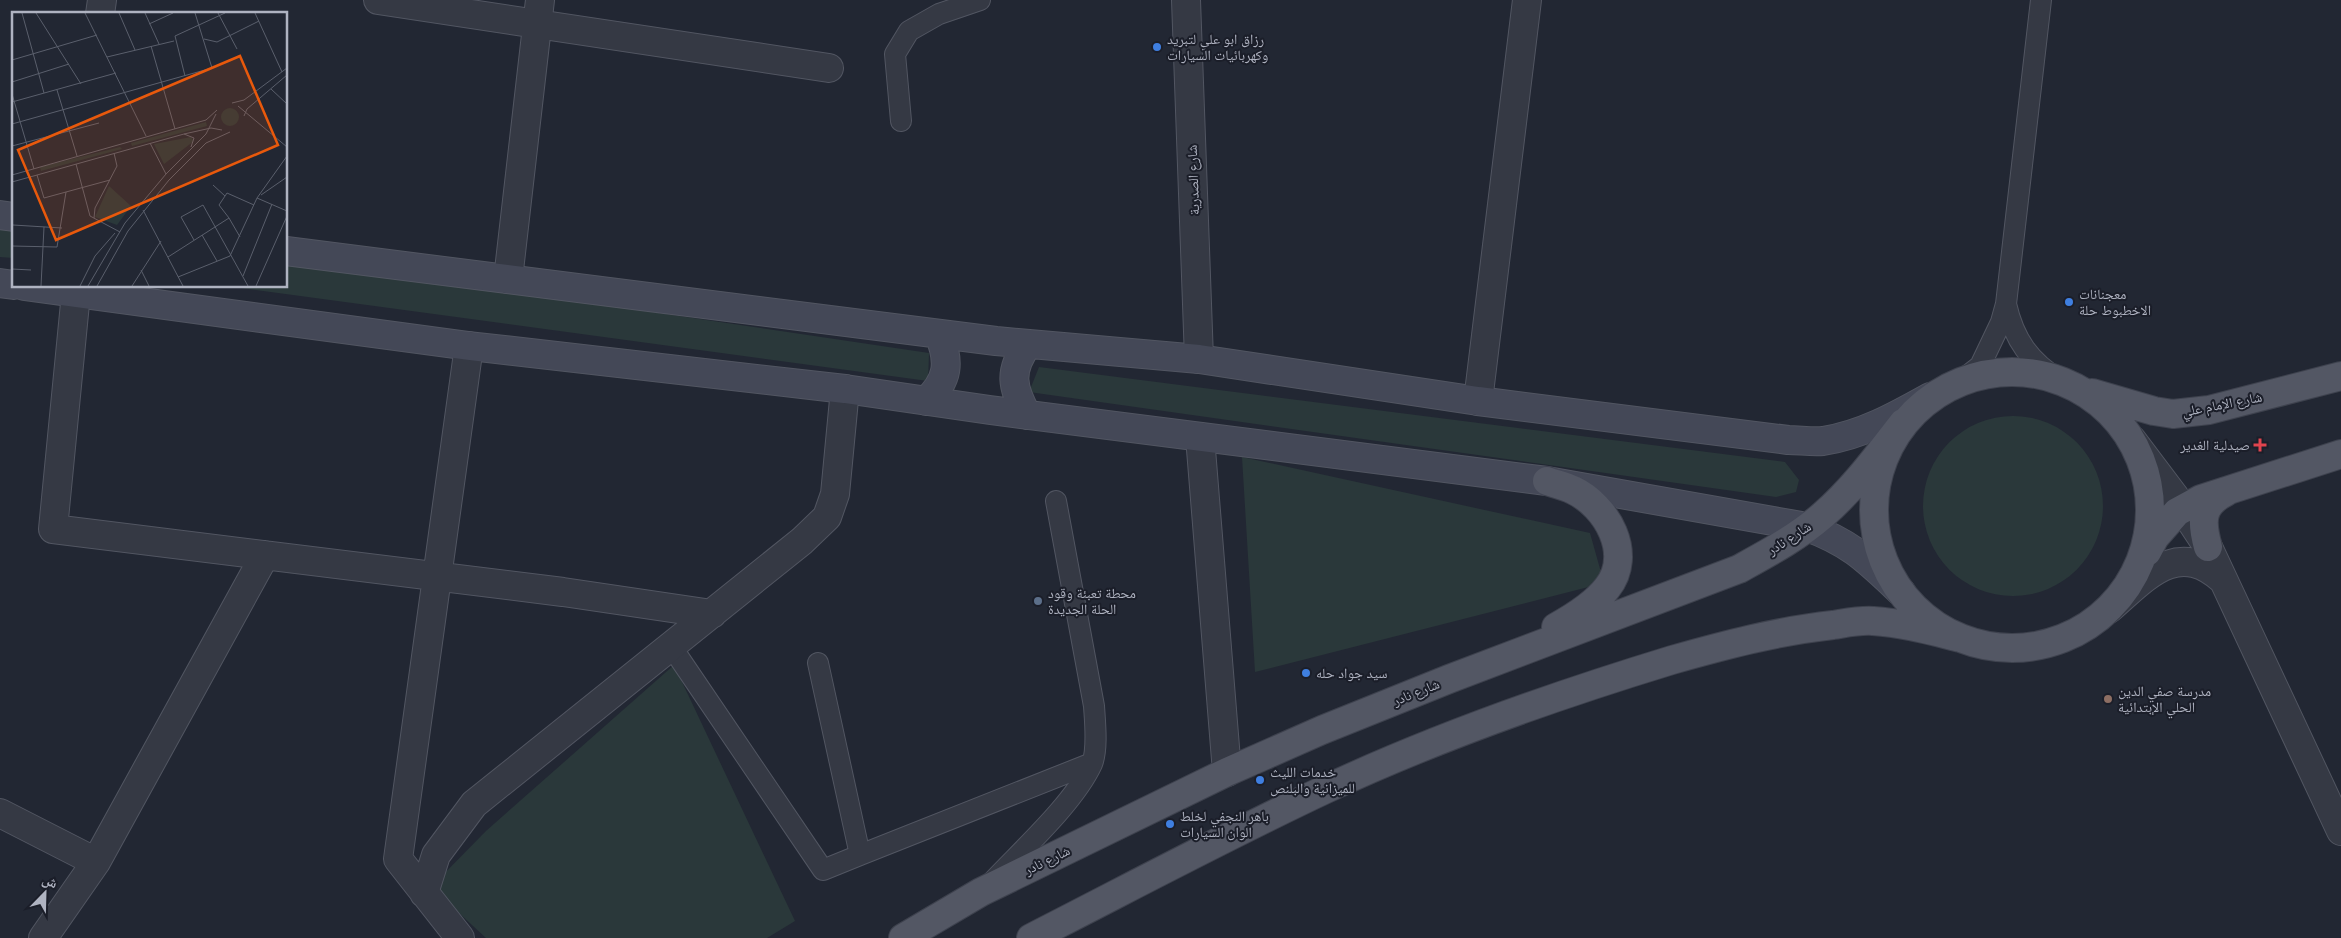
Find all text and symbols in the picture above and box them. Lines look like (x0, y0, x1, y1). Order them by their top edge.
inset map (12, 12, 288, 288)
place label: رزاق ابو علي لتبريد وكهربائيات السيارات (1167, 31, 1268, 64)
marker: رزاق ابو علي لتبريد وكهربائيات السيارات (1151, 41, 1163, 53)
street label: شارع الصدرية (1184, 144, 1204, 216)
place label: معجنانات الاخطبوط حلة (2079, 286, 2151, 319)
marker: معجنانات الاخطبوط حلة (2063, 296, 2075, 308)
street label: شارع الإمام علي (2181, 388, 2264, 423)
place label: صيدلية الغدير (2179, 437, 2250, 454)
marker: صيدلية الغدير (2254, 439, 2266, 451)
street label: شارع نادر (1763, 518, 1815, 560)
place label: محطة تعبئة وقود الحلة الجديدة (1048, 585, 1136, 618)
marker: محطة تعبئة وقود الحلة الجديدة (1032, 595, 1044, 607)
place label: سيد جواد حله (1316, 665, 1387, 682)
marker: سيد جواد حله (1300, 667, 1312, 679)
street label: شارع نادر (1389, 675, 1442, 711)
place label: مدرسة صفي الدين الحلي الإبتدائية (2118, 683, 2211, 719)
marker: مدرسة صفي الدين الحلي الإبتدائية (2102, 693, 2114, 705)
place label: خدمات الليث للميزانية والبلنص (1270, 764, 1355, 797)
marker: خدمات الليث للميزانية والبلنص (1254, 774, 1266, 786)
place label: باهر النجفي لخلط الوان السيارات (1180, 808, 1269, 841)
marker: باهر النجفي لخلط الوان السيارات (1164, 818, 1176, 830)
street label: شارع نادر (1021, 842, 1073, 880)
north arrow (20, 868, 70, 918)
text: ش (40, 871, 60, 892)

